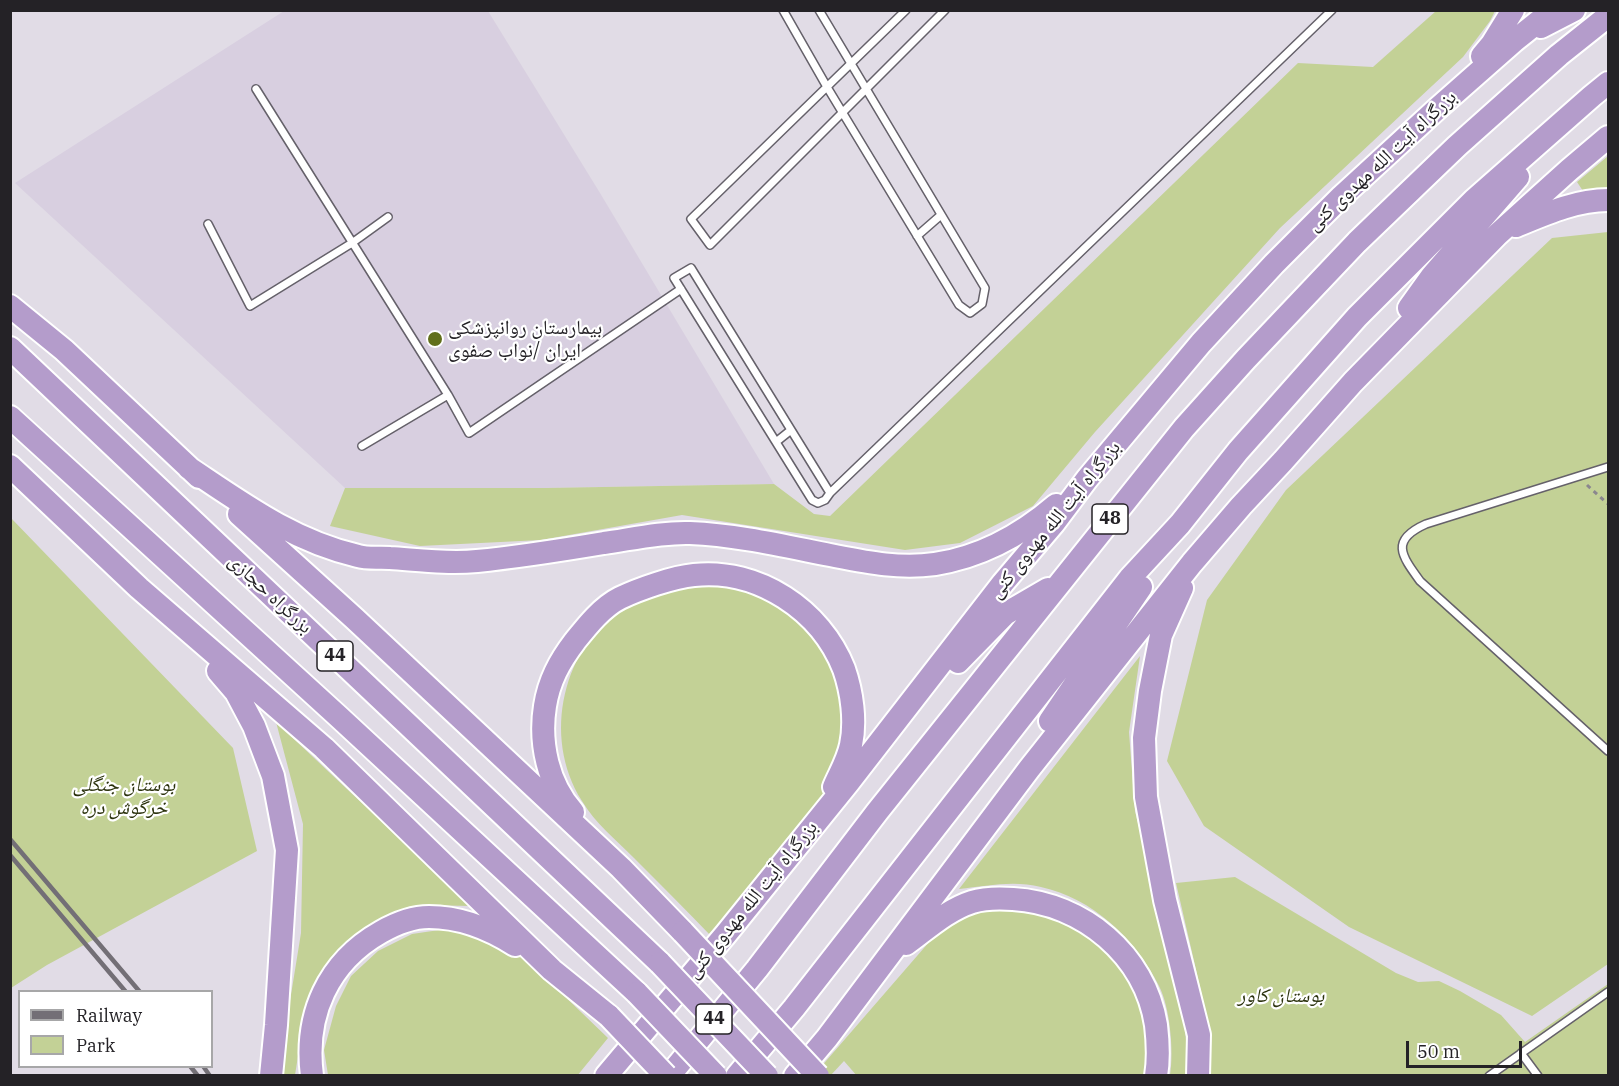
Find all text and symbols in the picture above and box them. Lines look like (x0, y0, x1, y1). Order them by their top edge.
street label: بزرگراه آیت الله مهدوی کنی (1302, 85, 1462, 237)
place label: بیمارستان روانپزشکی ایران /نواب صفوی (448, 316, 602, 363)
marker: بیمارستان روانپزشکی ایران /نواب صفوی (426, 330, 444, 348)
street label: بزرگراه آیت الله مهدوی کنی (984, 436, 1126, 604)
road number: 48 (1092, 504, 1128, 534)
street label: بزرگراه حجازی (223, 549, 317, 639)
road number: 44 (317, 641, 353, 671)
park label: بوستان جنگلی خرگوش دره (73, 773, 175, 820)
street label: بزرگراه آیت الله مهدوی کنی (681, 816, 823, 984)
park label: بوستان کاور (1238, 984, 1324, 1008)
legend (18, 990, 213, 1068)
text: Railway (76, 1004, 142, 1027)
road number: 44 (696, 1004, 732, 1034)
scale bar (1409, 1029, 1524, 1067)
text: Park (76, 1034, 115, 1057)
text: 50 m (1417, 1040, 1460, 1063)

